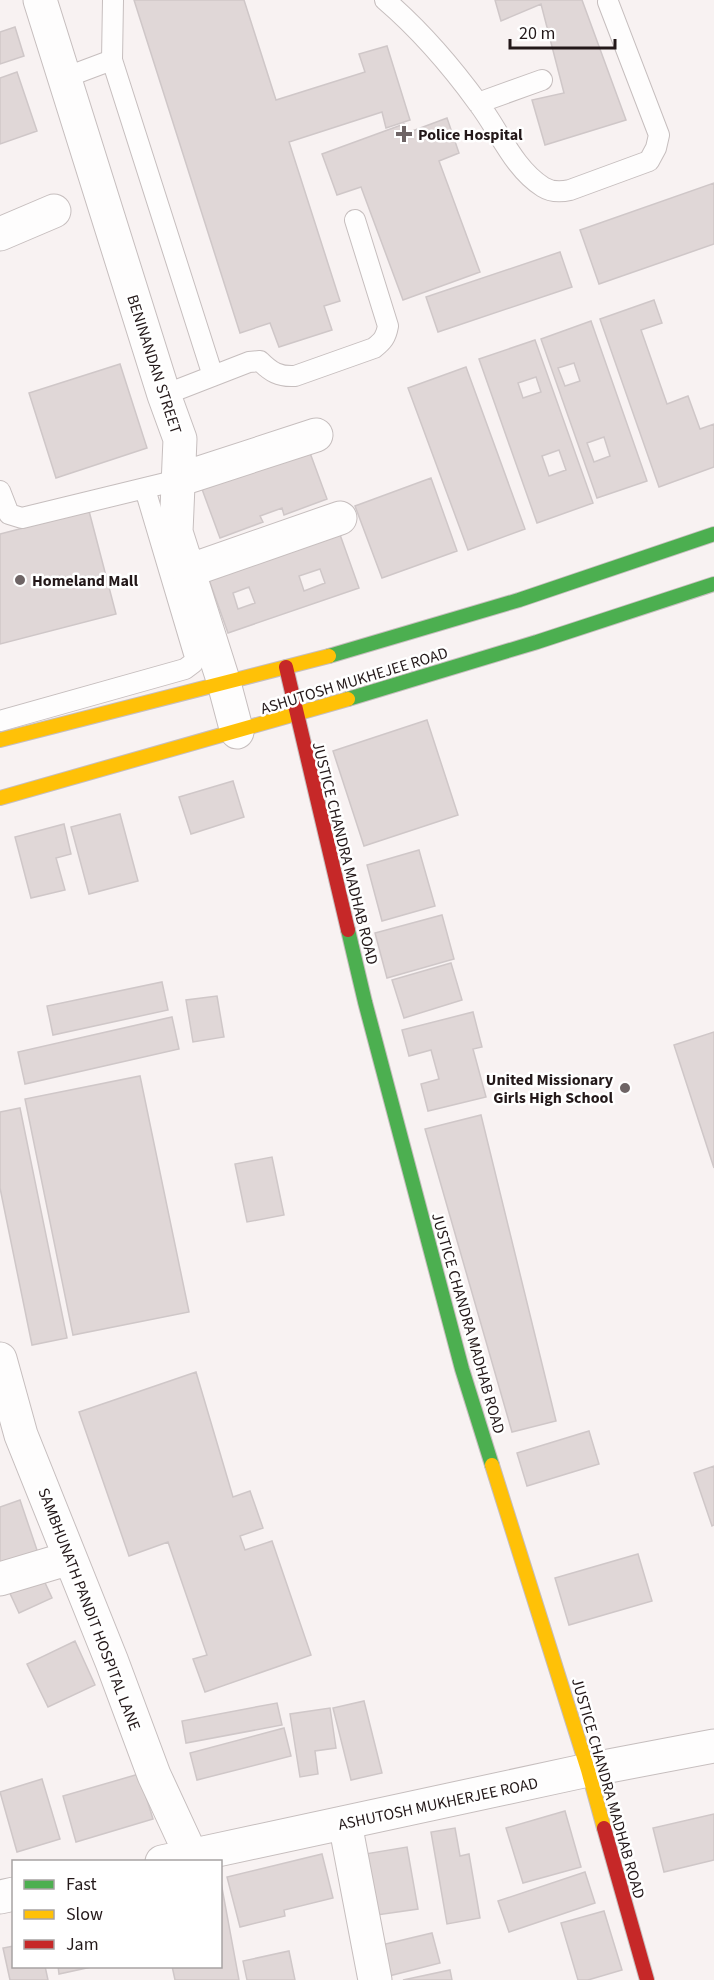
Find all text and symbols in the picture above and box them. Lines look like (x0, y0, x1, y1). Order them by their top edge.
scale bar (510, 12, 615, 50)
text: 20 m (519, 21, 555, 46)
place label: Police Hospital (418, 124, 523, 146)
marker: Police Hospital (395, 125, 413, 143)
street label: BENINANDAN STREET (121, 292, 187, 437)
place label: Homeland Mall (32, 570, 138, 592)
marker: Homeland Mall (13, 573, 27, 587)
street label: ASHUTOSH MUKHEJEE ROAD (258, 642, 451, 720)
street label: JUSTICE CHANDRA MADHAB ROAD (307, 739, 383, 967)
place label: United Missionary Girls High School (486, 1069, 614, 1109)
marker: United Missionary Girls High School (618, 1081, 632, 1095)
street label: JUSTICE CHANDRA MADHAB ROAD (426, 1210, 510, 1437)
street label: SAMBHUNATH PANDIT HOSPITAL LANE (33, 1485, 146, 1734)
street label: JUSTICE CHANDRA MADHAB ROAD (566, 1675, 650, 1902)
street label: ASHUTOSH MUKHERJEE ROAD (336, 1772, 540, 1836)
legend (12, 1860, 222, 1968)
text: Fast (66, 1872, 97, 1897)
text: Slow (66, 1902, 103, 1927)
text: Jam (66, 1932, 99, 1957)

